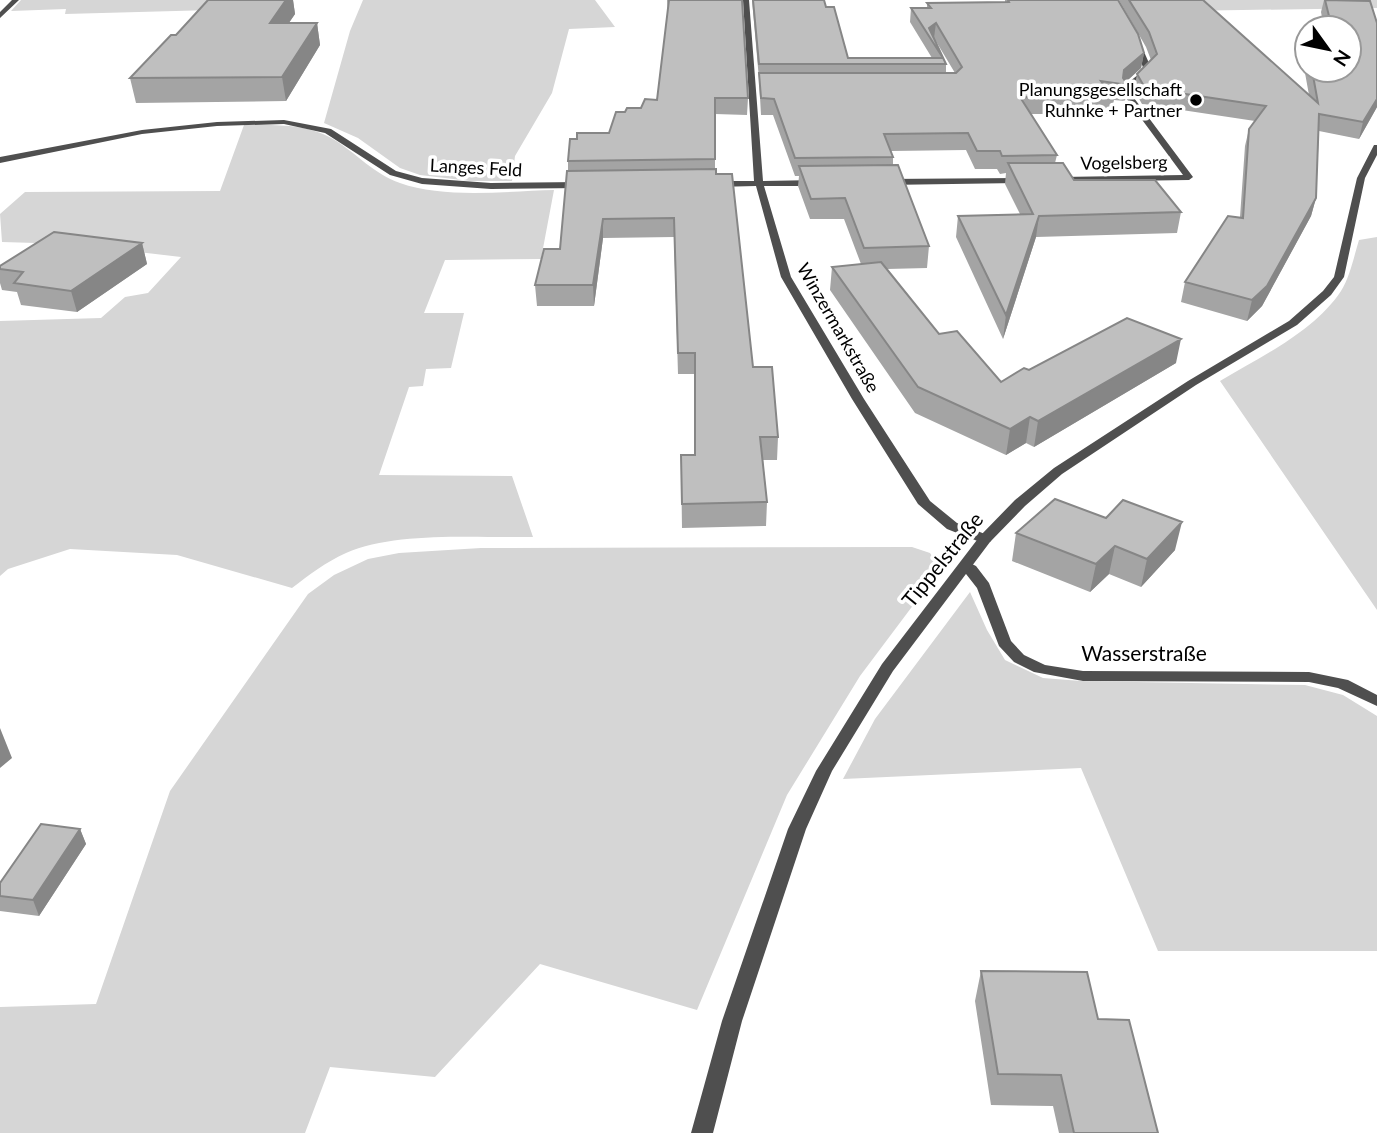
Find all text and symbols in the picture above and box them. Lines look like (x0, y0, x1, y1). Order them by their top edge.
north arrow (1293, 14, 1363, 84)
text: N (1329, 46, 1356, 71)
place label: Planungsgesellschaft Ruhnke + Partner (1019, 78, 1183, 121)
marker: Planungsgesellschaft Ruhnke + Partner (1188, 92, 1204, 108)
street label: Vogelsberg (1080, 150, 1168, 174)
street label: Langes Feld (429, 154, 523, 180)
street label: Winzermarkstraße (793, 259, 885, 396)
street label: Tippelstraße (896, 507, 988, 612)
street label: Wasserstraße (1081, 640, 1207, 665)

